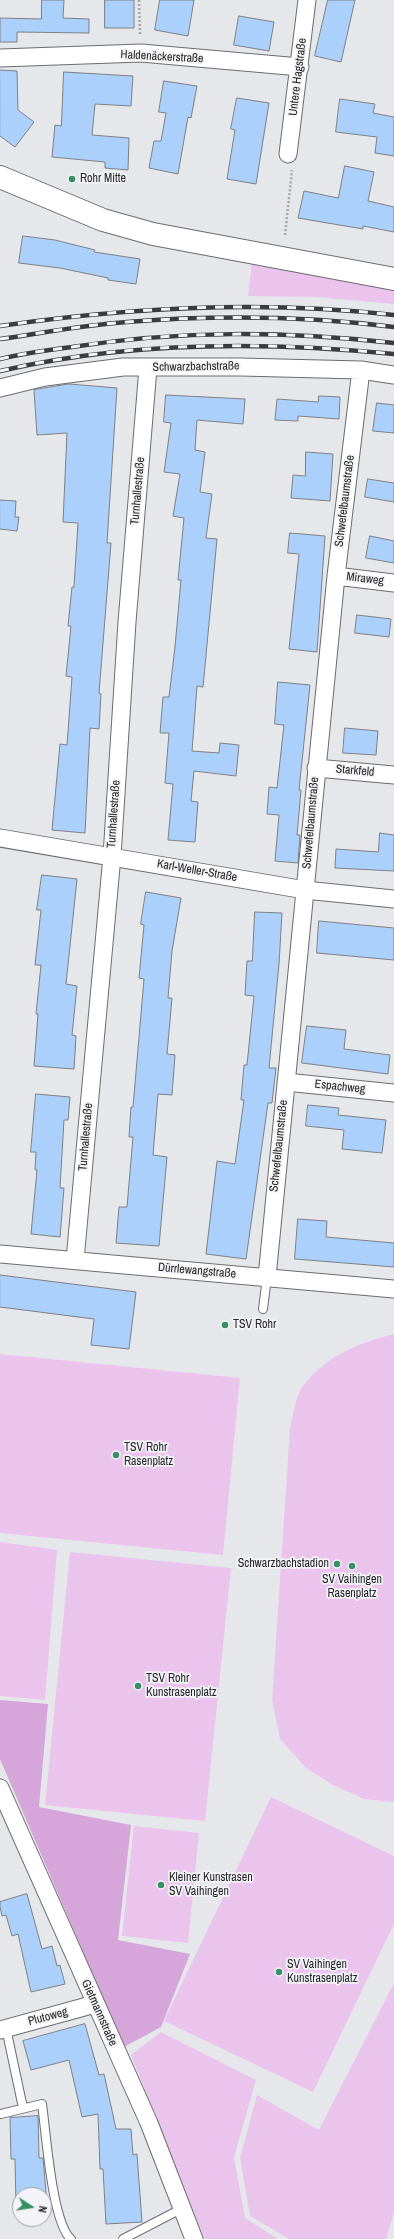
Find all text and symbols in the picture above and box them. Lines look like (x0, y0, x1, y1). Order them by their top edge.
street label: Untere Hagstraße (286, 37, 310, 117)
street label: Haldenäckerstraße (120, 48, 204, 66)
place label: Rohr Mitte (80, 172, 126, 186)
marker: Rohr Mitte (67, 174, 77, 184)
street label: Schwarzbachstraße (152, 359, 240, 375)
street label: Schwefelbaumstraße (332, 454, 358, 548)
street label: Turnhallestraße (128, 456, 148, 526)
street label: Miraweg (345, 570, 385, 588)
street label: Starkfeld (335, 762, 375, 780)
street label: Schwefelbaumstraße (300, 776, 322, 870)
street label: Turnhallestraße (104, 780, 124, 848)
street label: Karl-Weller-Straße (156, 857, 238, 885)
street label: Espachweg (314, 1077, 366, 1097)
street label: Schwefelbaumstraße (267, 1099, 291, 1193)
street label: Turnhallestraße (76, 1102, 96, 1172)
street label: Dürrlewangstraße (157, 1260, 237, 1282)
place label: TSV Rohr (233, 1318, 276, 1332)
marker: TSV Rohr (220, 1320, 230, 1330)
place label: TSV Rohr Rasenplatz (124, 1441, 173, 1469)
marker: TSV Rohr Rasenplatz (111, 1450, 121, 1460)
place label: Schwarzbachstadion (238, 1557, 329, 1571)
marker: Schwarzbachstadion (332, 1559, 342, 1569)
marker: SV Vaihingen Rasenplatz (347, 1561, 357, 1571)
place label: SV Vaihingen Rasenplatz (322, 1573, 382, 1601)
place label: TSV Rohr Kunstrasenplatz (146, 1672, 217, 1700)
marker: TSV Rohr Kunstrasenplatz (133, 1681, 143, 1691)
place label: Kleiner Kunstrasen SV Vaihingen (169, 1871, 253, 1899)
marker: Kleiner Kunstrasen SV Vaihingen (156, 1880, 166, 1890)
place label: SV Vaihingen Kunstrasenplatz (287, 1958, 358, 1986)
marker: SV Vaihingen Kunstrasenplatz (274, 1967, 284, 1977)
street label: Gietmannstraße (78, 1978, 120, 2048)
street label: Plutoweg (27, 2005, 69, 2029)
north arrow (12, 2187, 52, 2227)
text: N (35, 2205, 50, 2214)

